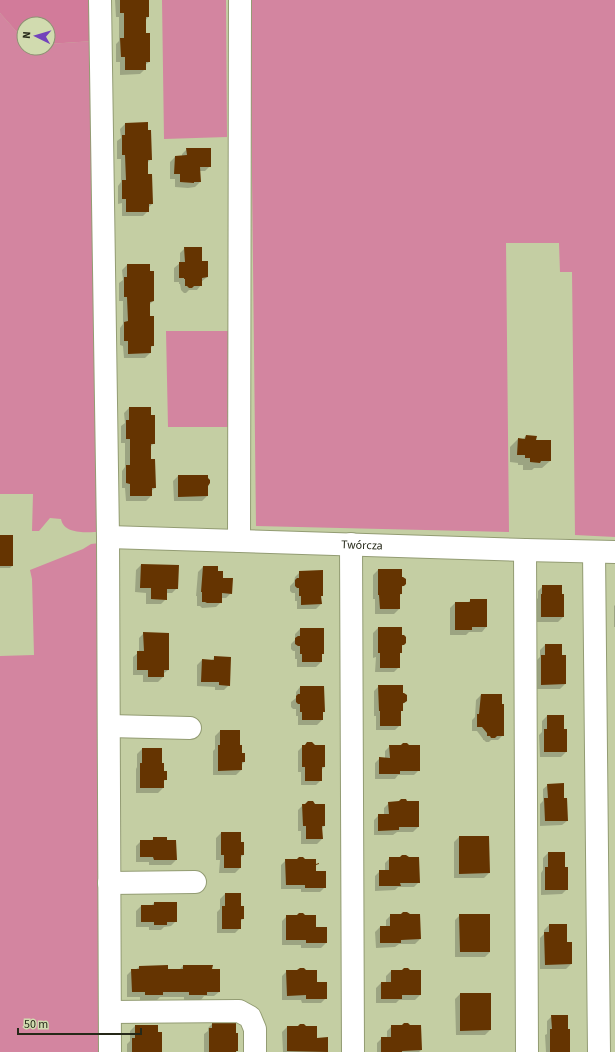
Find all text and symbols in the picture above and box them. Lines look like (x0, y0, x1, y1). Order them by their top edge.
north arrow (16, 16, 56, 56)
text: N (19, 31, 34, 39)
street label: Twórcza (341, 536, 383, 555)
scale bar (18, 1010, 141, 1036)
text: 50 m (24, 1016, 48, 1033)

